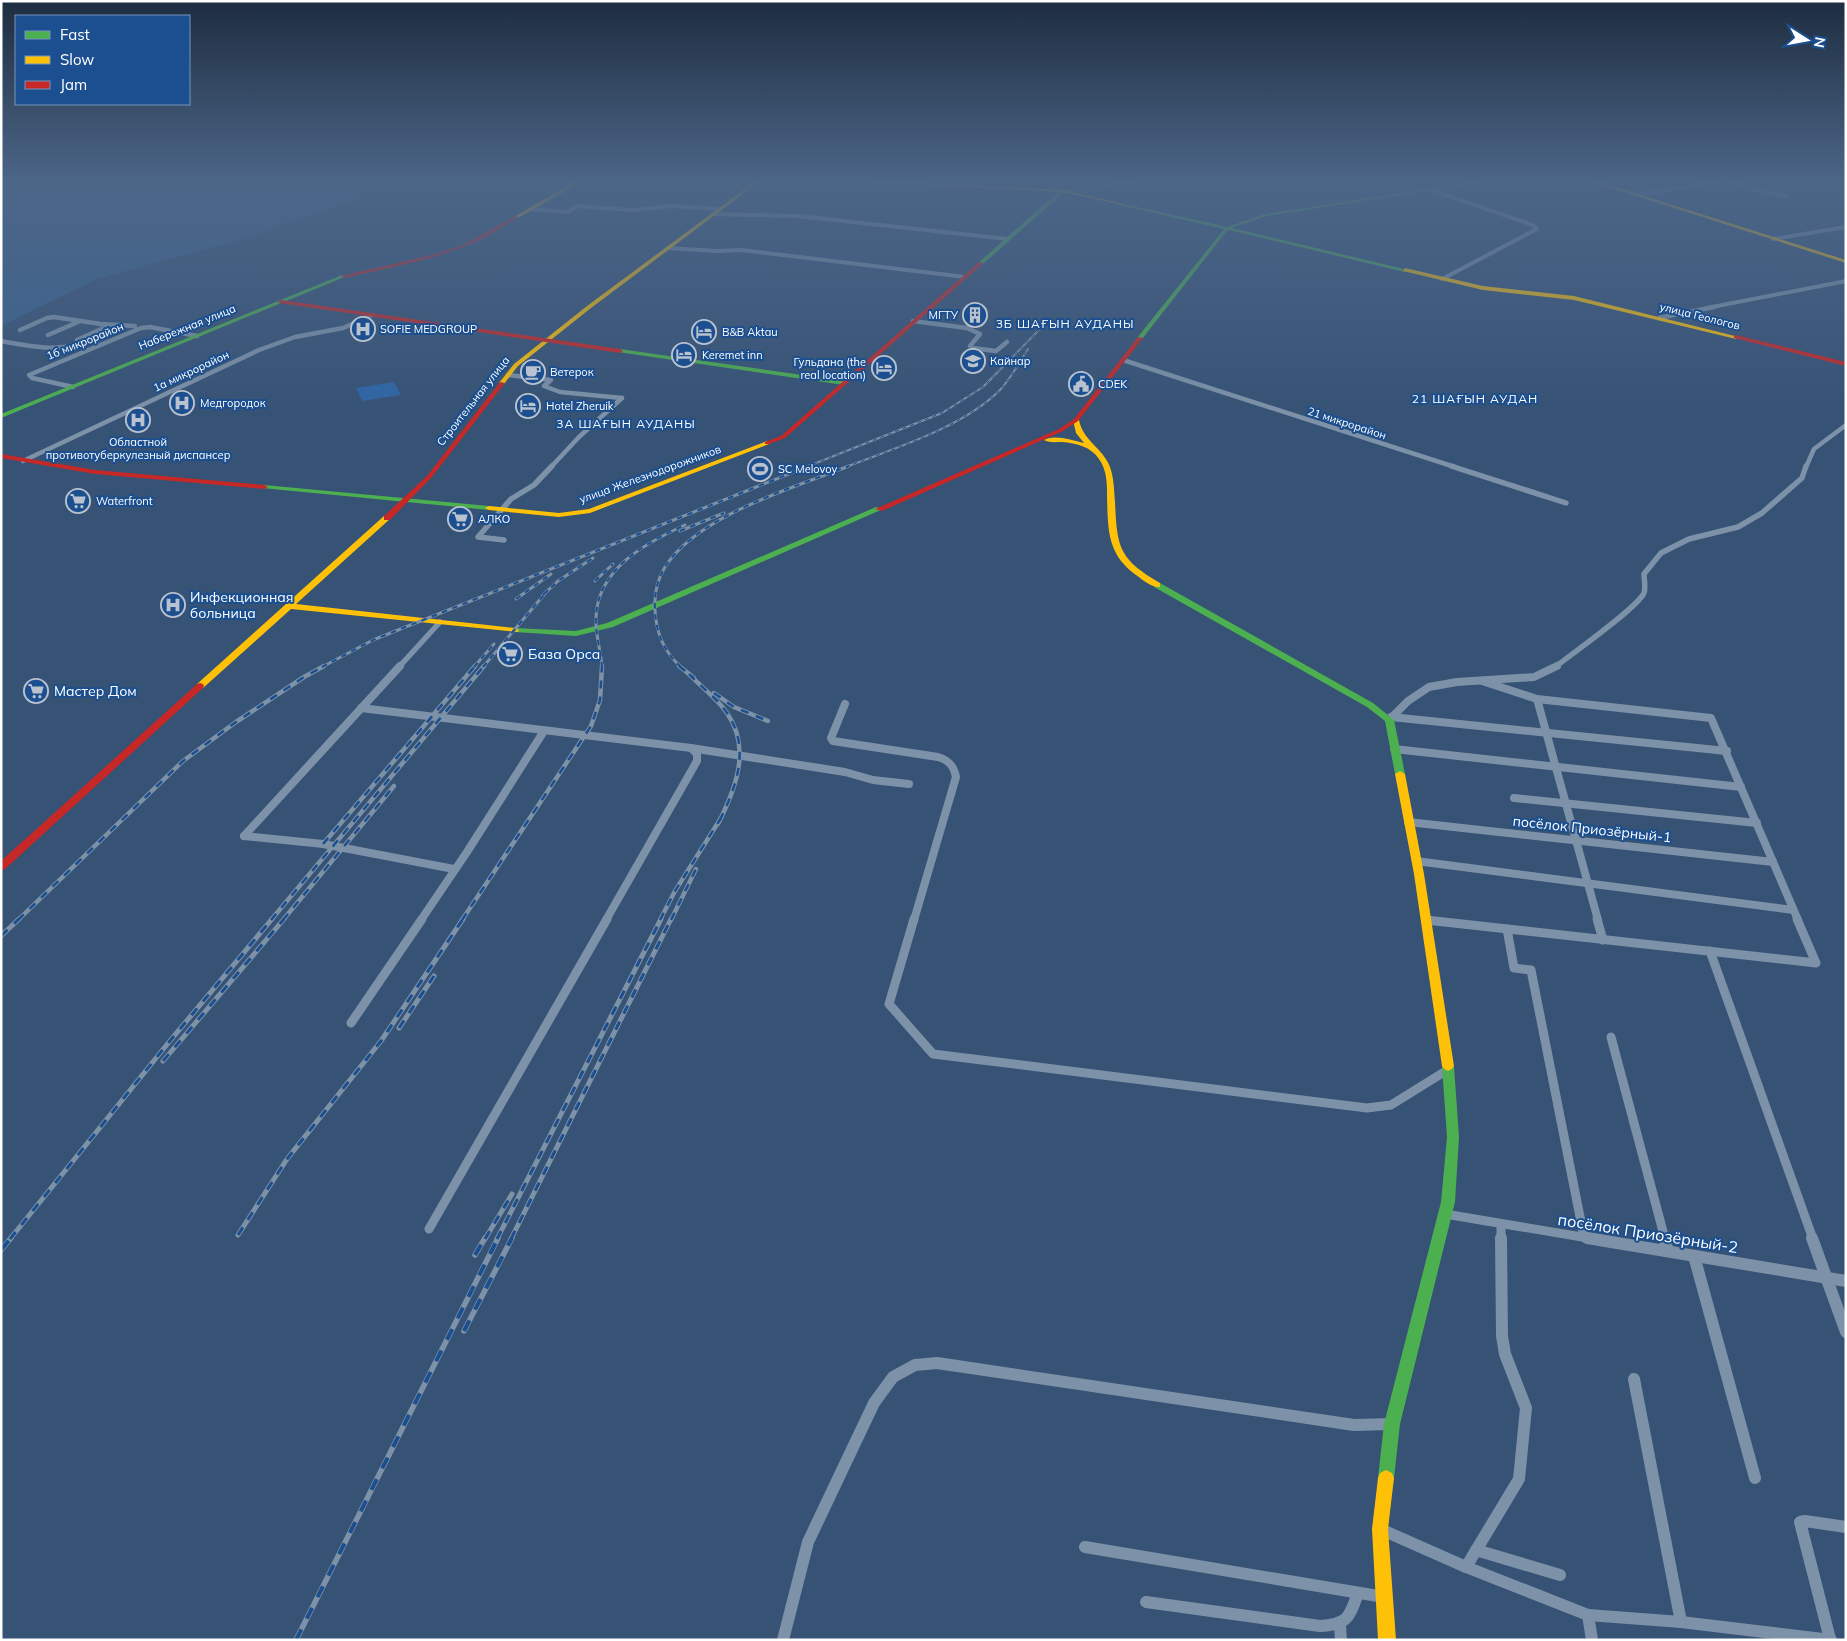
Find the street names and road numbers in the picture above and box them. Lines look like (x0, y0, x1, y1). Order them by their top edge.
street label: улица Геологов (1658, 299, 1742, 333)
street label: Набережная улица (136, 301, 238, 353)
street label: 1б микрорайон (44, 319, 126, 363)
street label: 1а микрорайон (151, 347, 231, 395)
street label: Строительная улица (434, 353, 512, 449)
street label: 21 микрорайон (1306, 404, 1388, 442)
street label: улица Железнодорожников (577, 442, 723, 506)
street label: посёлок Приозёрный-1 (1512, 812, 1672, 846)
street label: посёлок Приозёрный-2 (1556, 1209, 1740, 1257)

